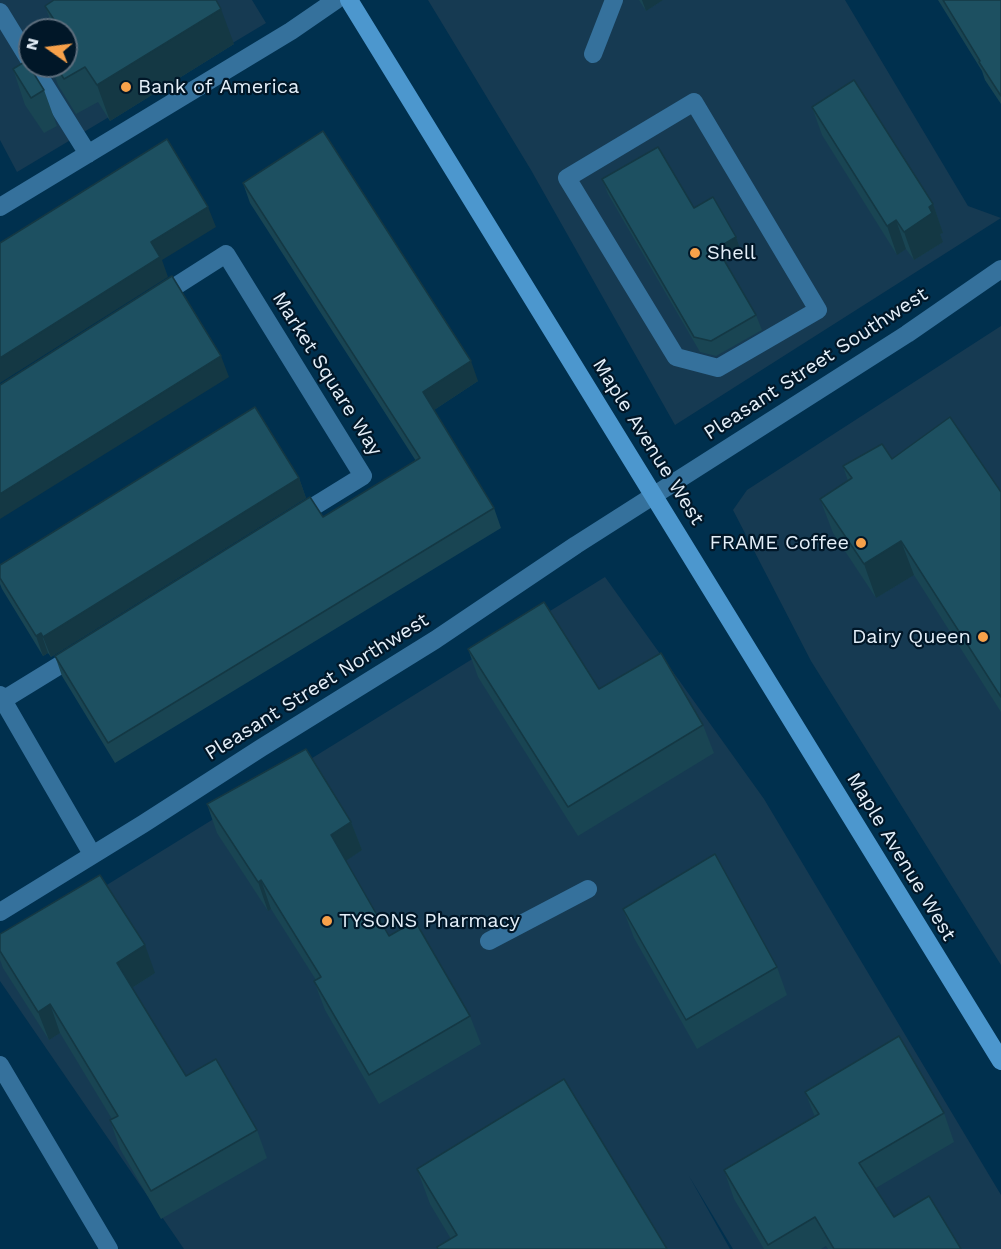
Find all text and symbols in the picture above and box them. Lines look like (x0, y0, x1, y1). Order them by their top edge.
north arrow (18, 18, 78, 78)
text: N (21, 36, 43, 52)
place label: Bank of America (138, 75, 299, 99)
marker: Bank of America (119, 80, 133, 94)
place label: Shell (707, 241, 756, 265)
marker: Shell (688, 246, 702, 260)
street label: Pleasant Street Southwest (700, 283, 932, 445)
street label: Market Square Way (267, 288, 387, 460)
street label: Maple Avenue West (587, 354, 709, 530)
place label: FRAME Coffee (710, 531, 849, 555)
marker: FRAME Coffee (854, 536, 868, 550)
street label: Pleasant Street Northwest (201, 608, 433, 766)
place label: Dairy Queen (852, 625, 971, 649)
marker: Dairy Queen (976, 630, 990, 644)
street label: Maple Avenue West (841, 769, 961, 945)
place label: TYSONS Pharmacy (339, 909, 520, 933)
marker: TYSONS Pharmacy (320, 914, 334, 928)

